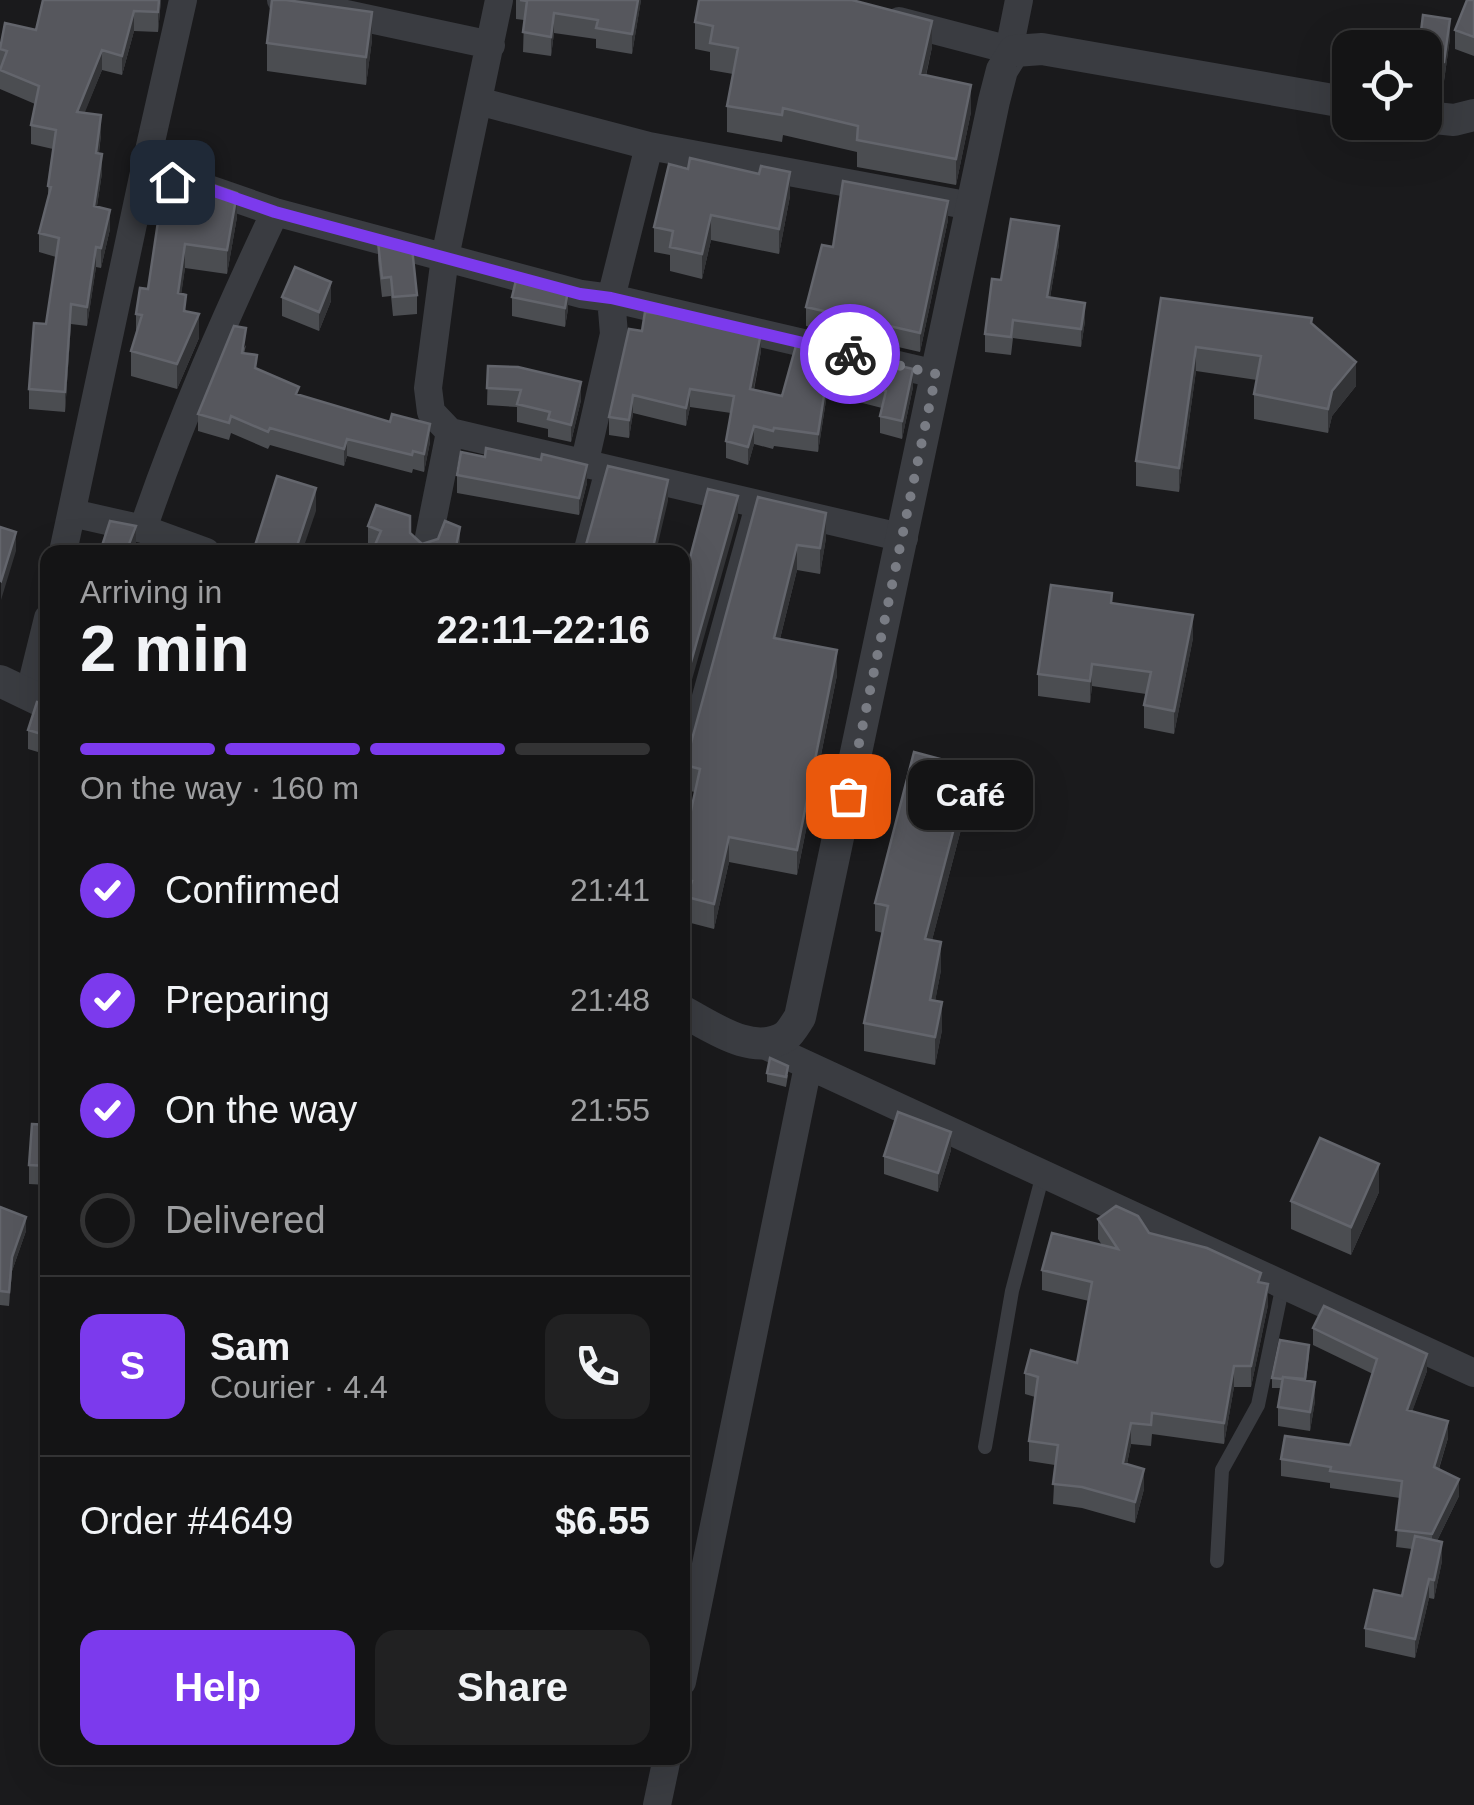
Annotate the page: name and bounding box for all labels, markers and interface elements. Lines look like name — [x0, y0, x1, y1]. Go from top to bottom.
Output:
map controls — [1332, 30, 1442, 140]
button: locate — [1332, 30, 1442, 140]
pin — [130, 140, 215, 225]
icon: home — [145, 155, 200, 210]
courier — [800, 304, 900, 404]
icon: bike — [823, 327, 878, 382]
text: Arriving in — [80, 574, 222, 610]
text: 22:11–22:16 — [437, 609, 650, 651]
text: 2 min — [80, 612, 250, 685]
pin — [806, 754, 891, 839]
callout: Café — [908, 761, 1033, 831]
icon: bag — [821, 769, 876, 824]
text: On the way · 160 m — [80, 770, 359, 806]
text: Café — [936, 777, 1005, 813]
icon: check — [80, 863, 135, 918]
text: Confirmed — [165, 869, 340, 911]
text: 21:41 — [570, 872, 650, 908]
icon: check — [80, 973, 135, 1028]
text: Preparing — [165, 979, 330, 1021]
text: 21:48 — [570, 982, 650, 1018]
icon: check — [80, 1083, 135, 1138]
text: On the way — [165, 1089, 357, 1131]
text: 21:55 — [570, 1092, 650, 1128]
text: Delivered — [165, 1199, 326, 1241]
button: phone — [545, 1314, 650, 1419]
text: Sam — [210, 1326, 290, 1368]
text: S — [120, 1345, 145, 1387]
text: Courier · 4.4 — [210, 1369, 388, 1405]
text: Order #4649 — [80, 1500, 293, 1542]
text: $6.55 — [555, 1500, 650, 1542]
button: Help — [80, 1630, 355, 1745]
button: Share — [375, 1630, 650, 1745]

